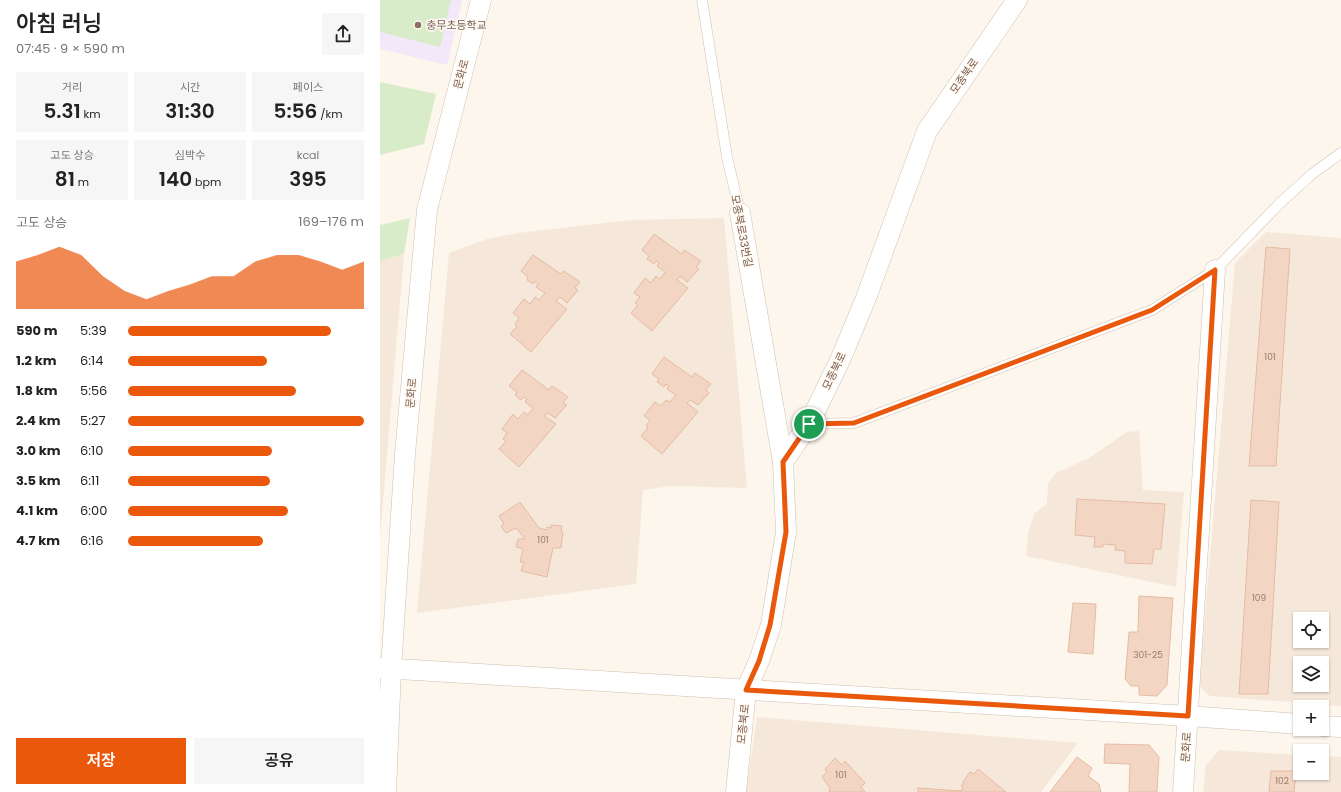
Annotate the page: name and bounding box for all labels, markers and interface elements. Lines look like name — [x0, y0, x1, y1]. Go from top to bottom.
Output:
text: 아침 러닝 — [16, 8, 102, 39]
button: share — [322, 13, 364, 55]
place label: 충무초등학교 — [426, 17, 487, 33]
marker: 충무초등학교 — [413, 20, 423, 30]
text: 07:45 · 9 × 590 m — [16, 39, 125, 58]
street label: 모종북로 — [946, 55, 982, 97]
street label: 문화로 — [449, 57, 473, 91]
text: 거리 — [62, 79, 82, 95]
text: 시간 — [180, 79, 200, 95]
text: 페이스 — [293, 79, 323, 95]
text: 5.31 — [43, 97, 81, 125]
text: 31:30 — [165, 97, 215, 125]
text: 5:56 — [274, 97, 317, 125]
text: km — [81, 106, 101, 122]
text: /km — [317, 106, 343, 122]
text: 고도 상승 — [50, 147, 94, 163]
text: 심박수 — [175, 147, 205, 163]
text: kcal — [297, 147, 319, 163]
text: 81 — [55, 165, 75, 193]
text: 140 — [159, 165, 192, 193]
text: 395 — [289, 165, 327, 193]
text: m — [75, 174, 89, 190]
text: bpm — [192, 174, 221, 190]
street label: 모종북로33번길 — [727, 193, 757, 269]
text: 169–176 m — [298, 212, 364, 231]
text: 고도 상승 — [16, 213, 67, 232]
text: 590 m — [16, 321, 57, 340]
text: 5:39 — [80, 321, 107, 340]
street label: 모종북로 — [818, 349, 850, 393]
text: 1.2 km — [16, 351, 57, 370]
text: 6:14 — [80, 351, 103, 370]
house number: 101 — [1264, 351, 1276, 363]
street label: 문화로 — [402, 377, 420, 409]
text: 1.8 km — [16, 381, 58, 400]
text: 5:56 — [80, 381, 107, 400]
pin — [792, 407, 826, 441]
text: 2.4 km — [16, 411, 60, 430]
text: 5:27 — [80, 411, 106, 430]
icon: arrive — [798, 413, 820, 435]
text: 3.0 km — [16, 441, 61, 460]
text: 6:10 — [80, 441, 103, 460]
text: 3.5 km — [16, 471, 61, 490]
text: 6:11 — [80, 471, 99, 490]
text: 4.1 km — [16, 501, 58, 520]
text: 6:00 — [80, 501, 107, 520]
text: 4.7 km — [16, 531, 60, 550]
text: 6:16 — [80, 531, 103, 550]
house number: 101 — [537, 534, 549, 546]
house number: 109 — [1252, 592, 1266, 604]
map controls — [1293, 612, 1329, 780]
button: locate — [1293, 612, 1329, 648]
house number: 301-25 — [1133, 649, 1163, 661]
button: layers — [1293, 656, 1329, 692]
button: + — [1293, 700, 1329, 736]
street label: 모종북로 — [733, 703, 753, 745]
street label: 문화로 — [1177, 731, 1195, 763]
button: 저장 — [16, 738, 186, 784]
button: 공유 — [194, 738, 364, 784]
button: − — [1293, 744, 1329, 780]
house number: 101 — [835, 769, 847, 781]
house number: 102 — [1275, 775, 1289, 787]

